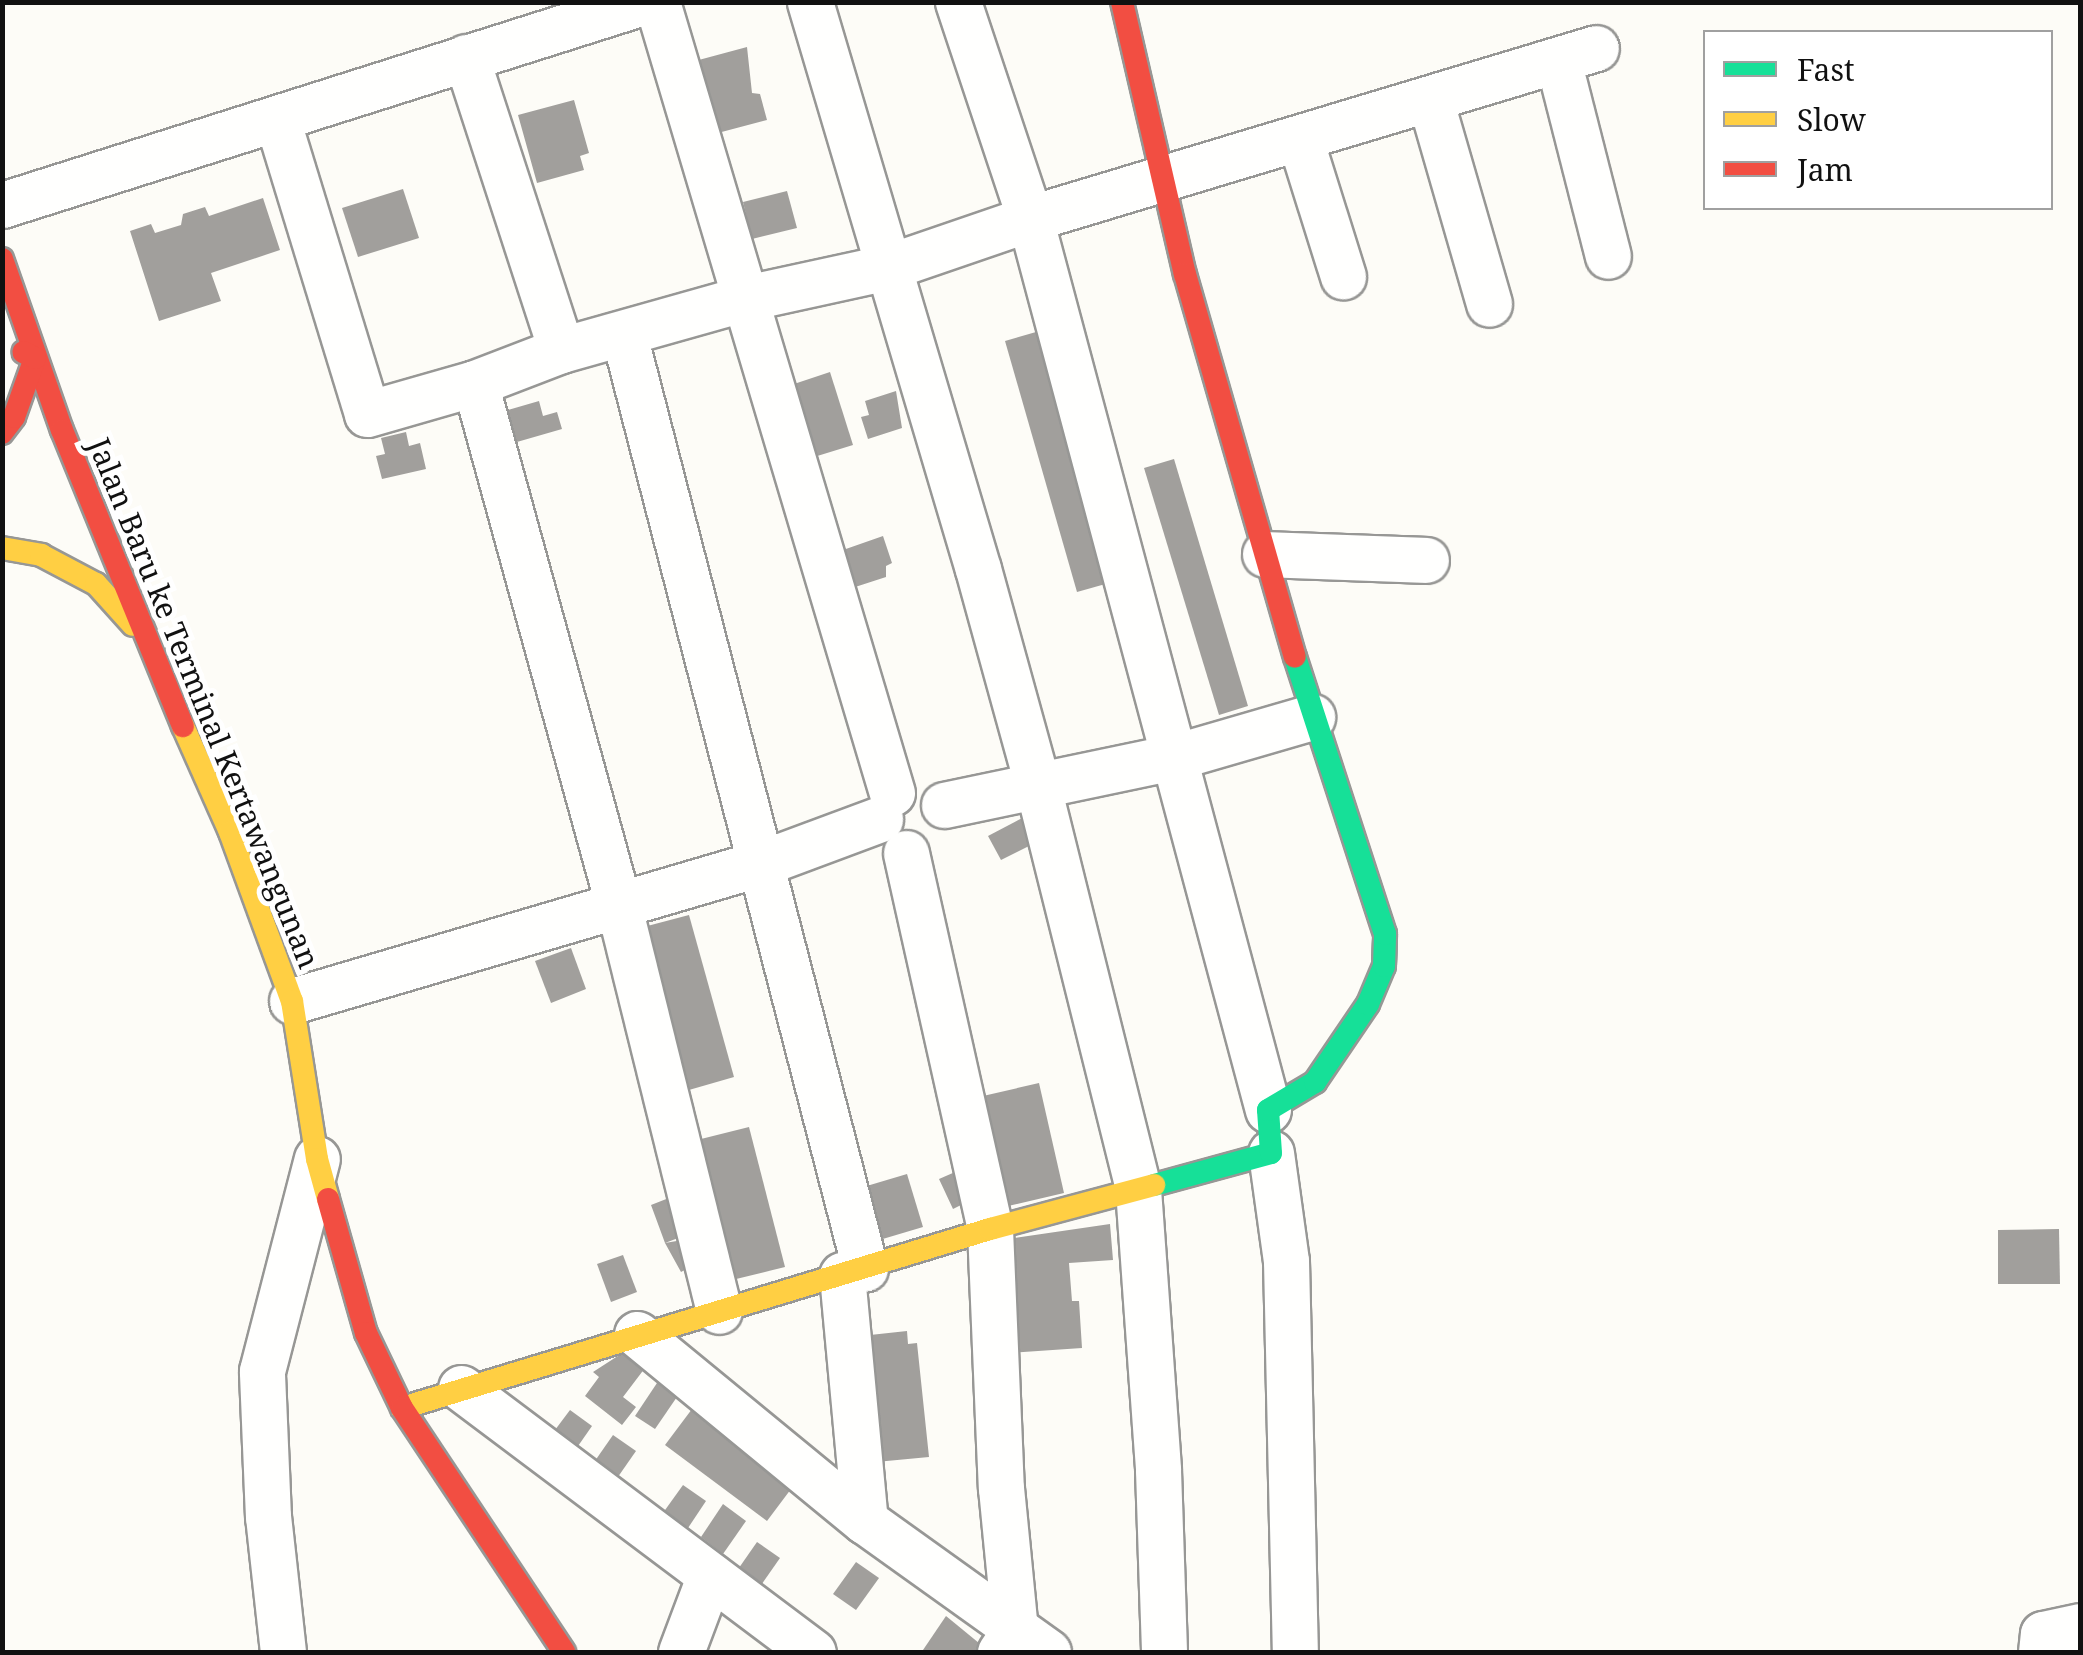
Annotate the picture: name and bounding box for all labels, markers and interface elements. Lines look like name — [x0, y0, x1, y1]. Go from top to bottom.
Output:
legend — [1703, 30, 2053, 210]
text: Fast — [1797, 49, 1854, 90]
text: Slow — [1797, 99, 1866, 140]
text: Jam — [1797, 149, 1853, 190]
street label: Jalan Baru ke Terminal Kertawangunan — [81, 433, 327, 973]

